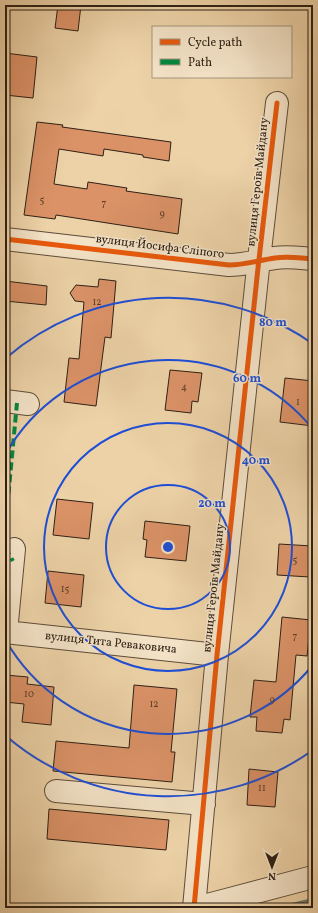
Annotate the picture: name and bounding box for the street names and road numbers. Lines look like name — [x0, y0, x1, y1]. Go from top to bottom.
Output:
street label: вулиця Героїв Майдану — [243, 116, 273, 247]
street label: вулиця Йосифа Сліпого — [95, 230, 225, 263]
street label: вулиця Героїв Майдану — [199, 522, 229, 653]
street label: вулиця Тита Реваковича — [44, 628, 178, 658]

